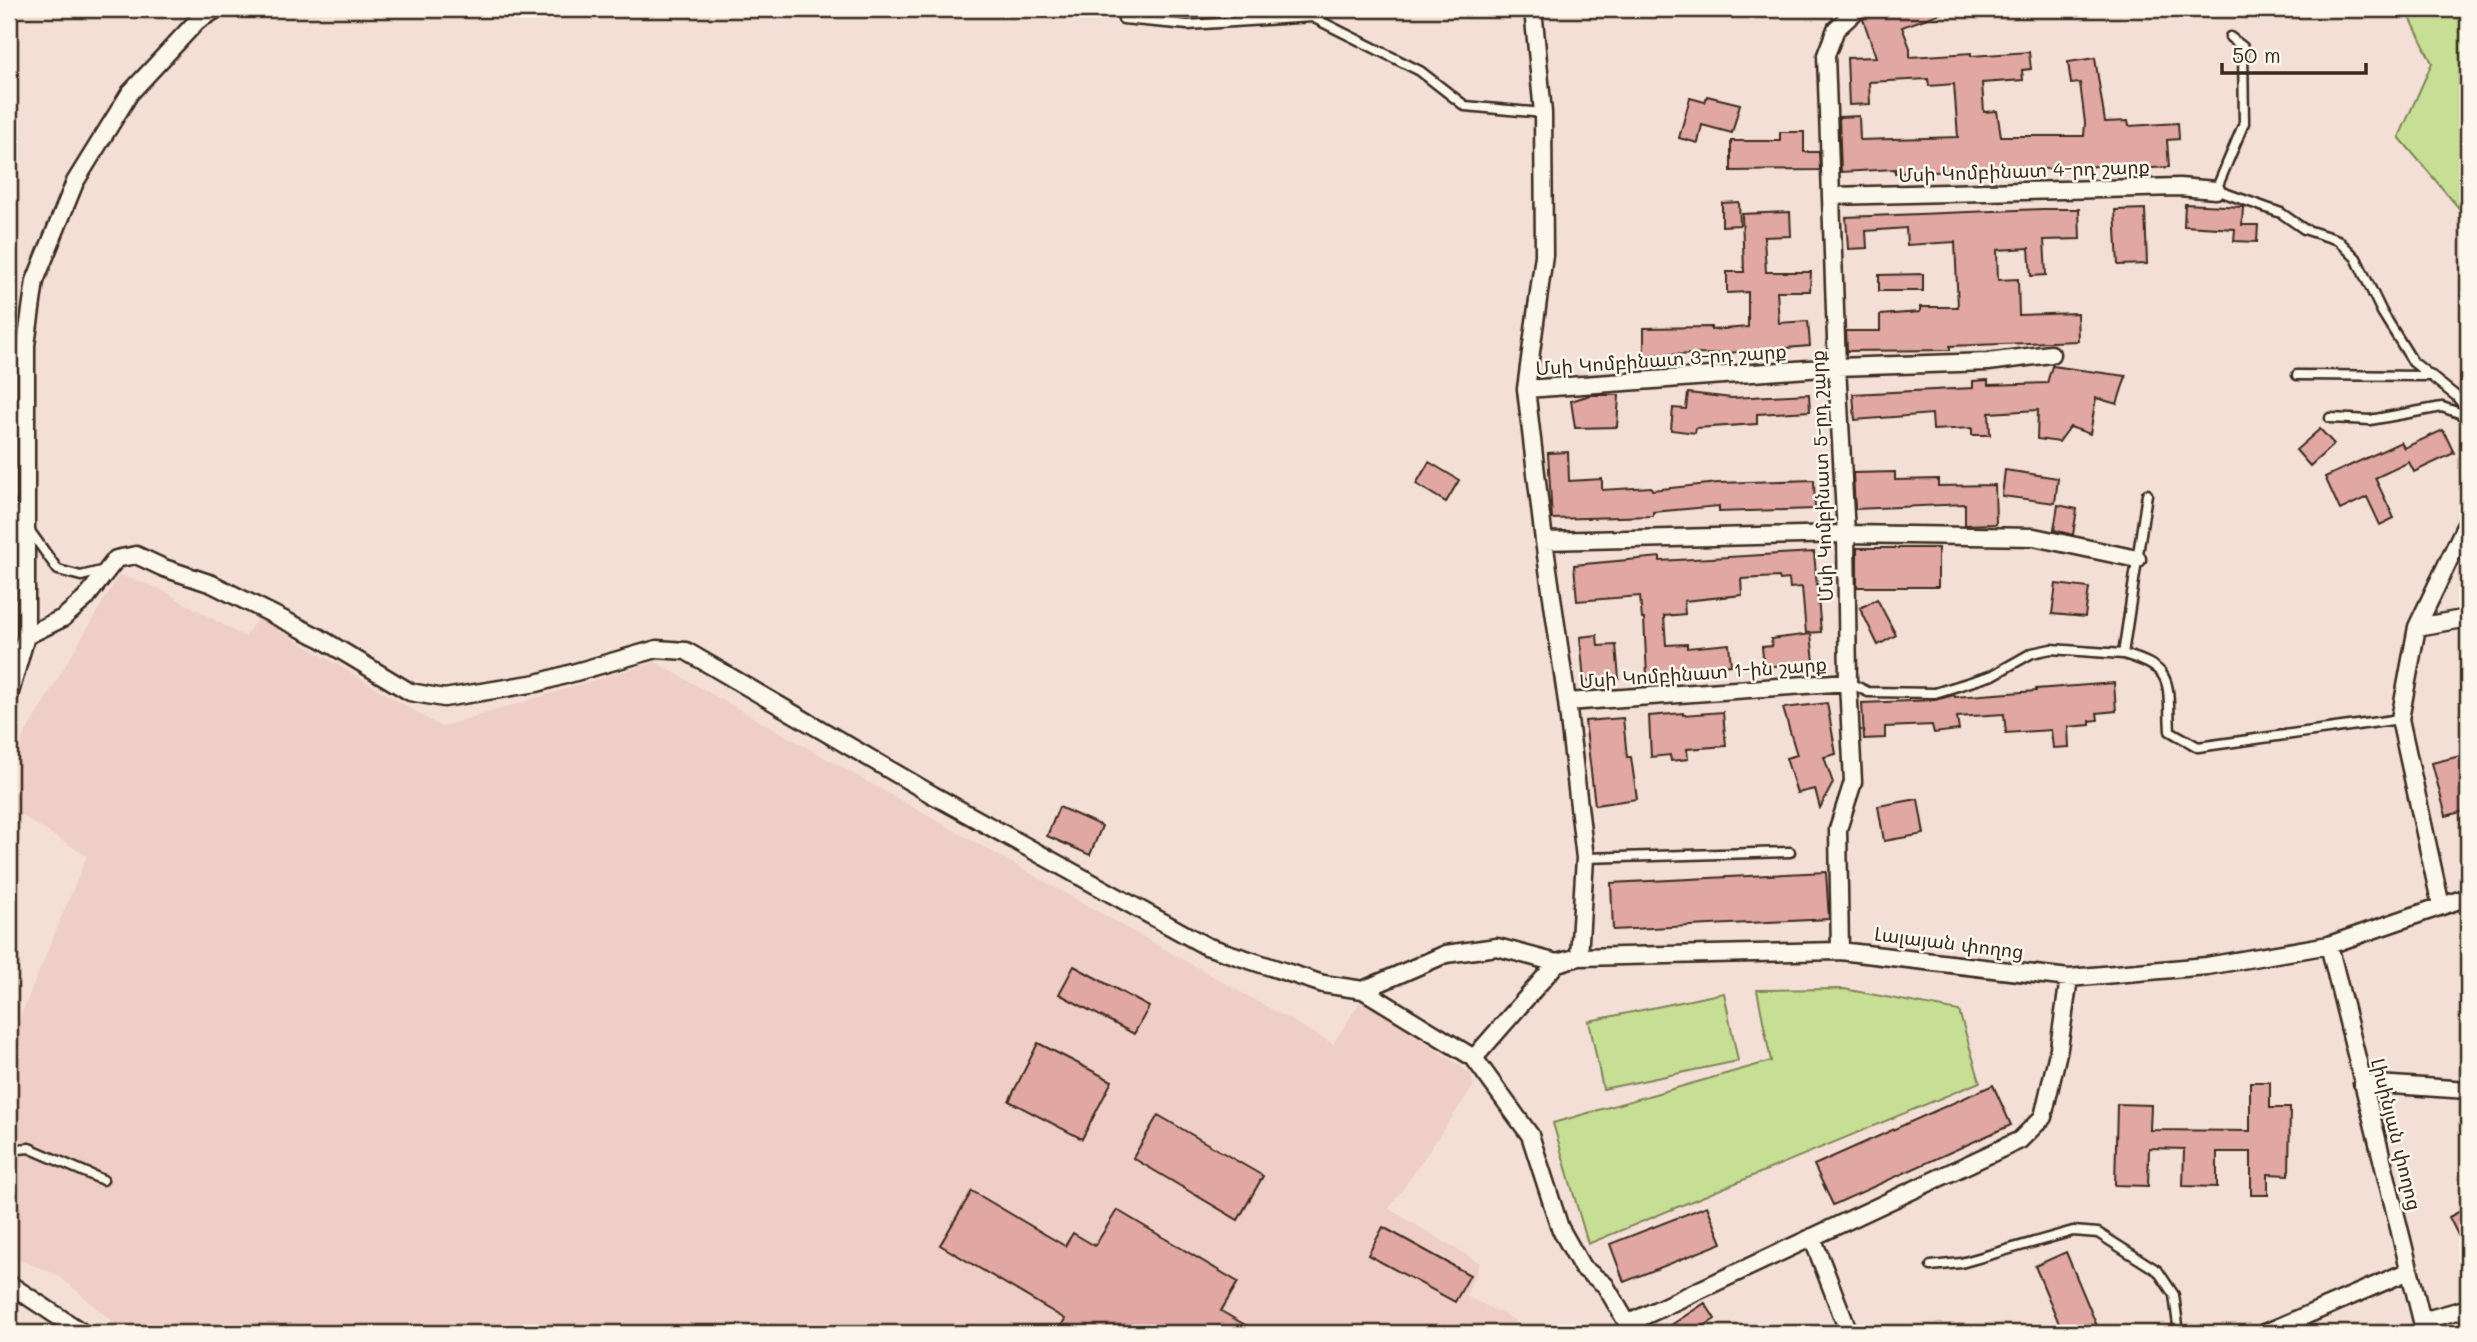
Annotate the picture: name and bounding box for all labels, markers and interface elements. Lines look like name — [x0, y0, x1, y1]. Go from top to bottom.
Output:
scale bar — [2222, 32, 2365, 76]
text: 50 m — [2232, 41, 2281, 68]
street label: Մսի Կոմբինատ 4-րդ շարք — [1898, 153, 2150, 187]
street label: Մսի Կոմբինատ 3-րդ շարք — [1535, 338, 1787, 380]
street label: Մսի Կոմբինատ 5-րդ շարք — [1804, 350, 1838, 602]
street label: Մսի Կոմբինատ 1-ին շարք — [1578, 651, 1828, 693]
street label: Լալայան փողոց — [1873, 920, 2025, 964]
street label: Լիսինյան փողոց — [2366, 1055, 2428, 1213]

